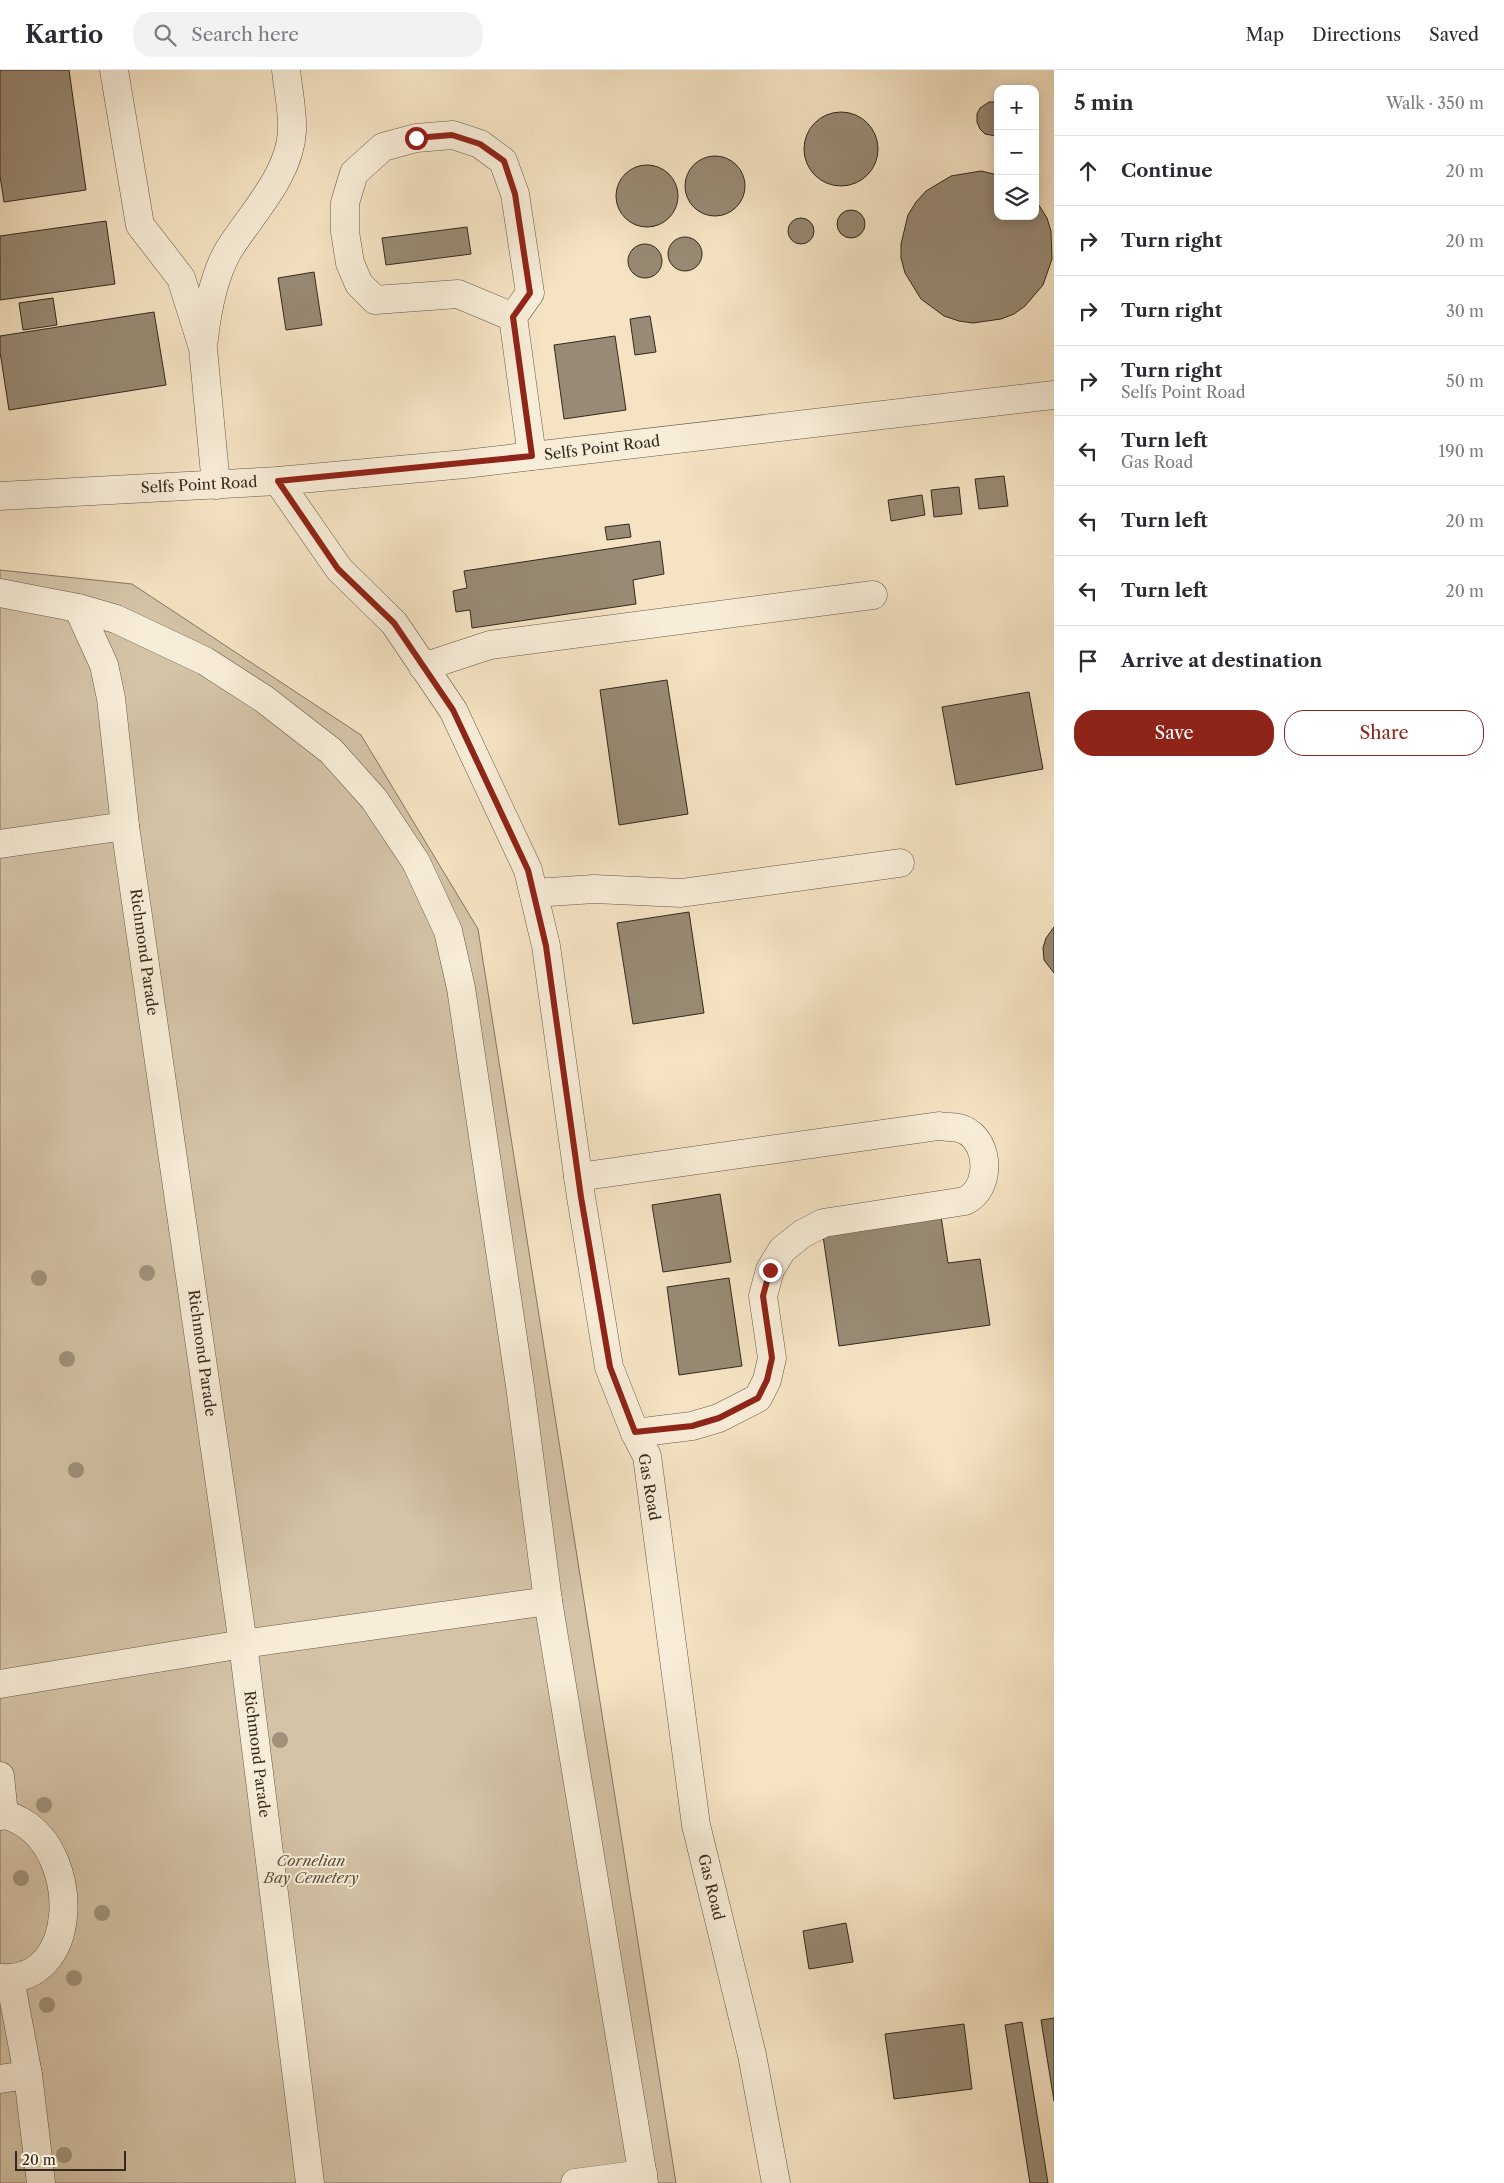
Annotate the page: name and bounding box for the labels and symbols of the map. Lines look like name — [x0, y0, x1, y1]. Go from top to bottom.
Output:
route start — [405, 127, 428, 150]
street label: Selfs Point Road — [543, 431, 661, 464]
street label: Selfs Point Road — [140, 472, 258, 497]
street label: Richmond Parade — [126, 887, 163, 1017]
route end — [759, 1259, 782, 1282]
street label: Richmond Parade — [184, 1288, 221, 1418]
street label: Gas Road — [634, 1452, 665, 1522]
street label: Richmond Parade — [240, 1689, 275, 1819]
park label: Cornelian Bay Cemetery — [263, 1851, 359, 1887]
street label: Gas Road — [694, 1852, 729, 1922]
scale bar — [15, 2148, 126, 2171]

